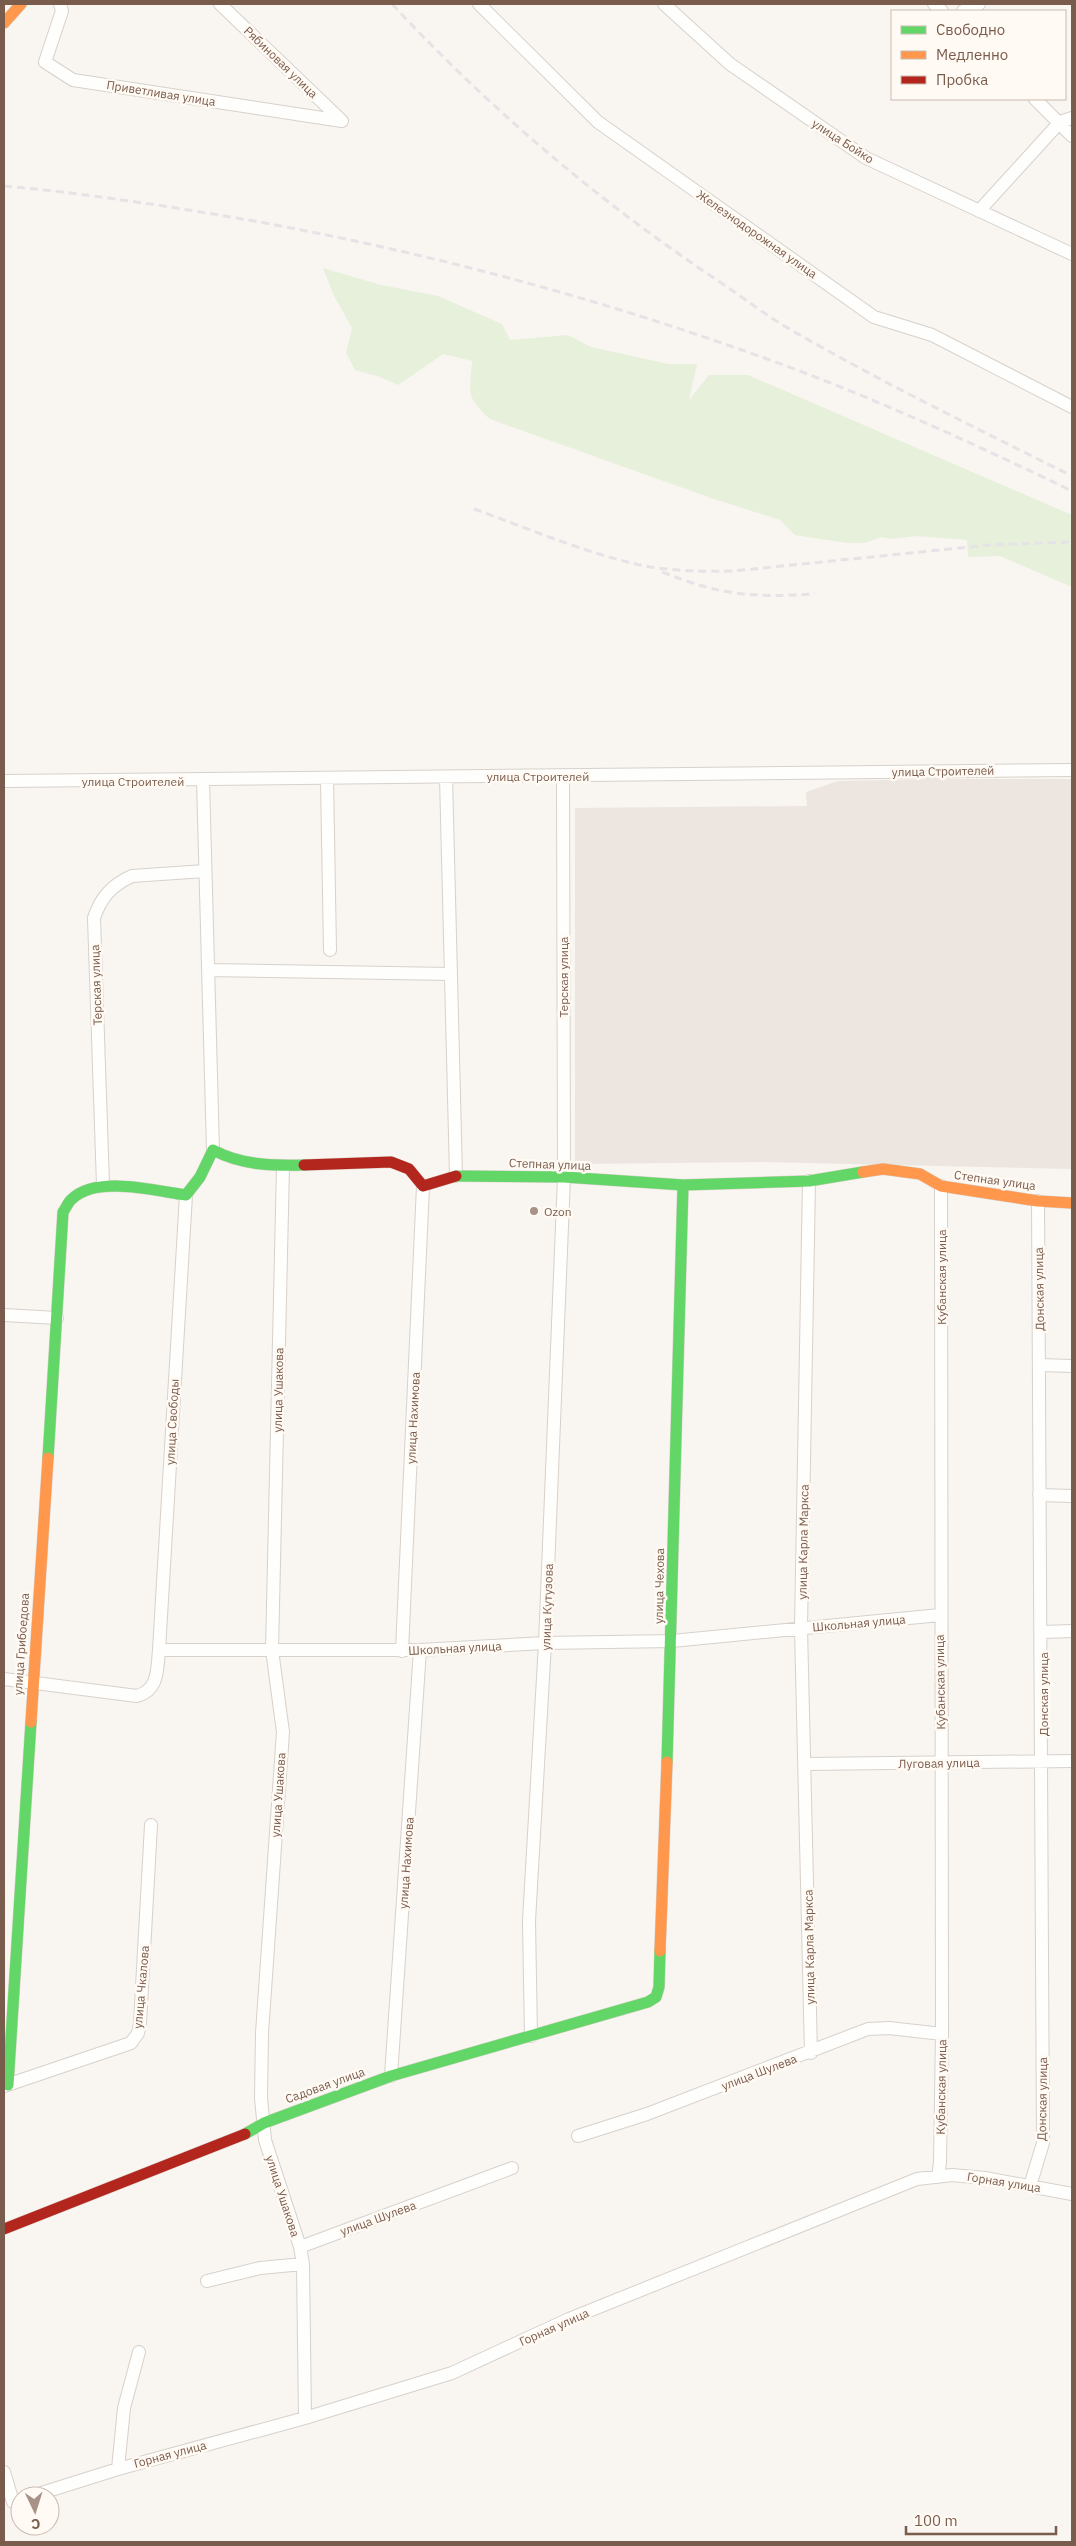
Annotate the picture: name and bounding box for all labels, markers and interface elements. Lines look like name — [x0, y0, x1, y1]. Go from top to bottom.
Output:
legend — [891, 10, 1066, 100]
text: Свободно — [936, 20, 1005, 39]
street label: Рябиновая улица — [241, 23, 321, 101]
text: Медленно — [936, 45, 1008, 64]
text: Пробка — [936, 70, 988, 89]
street label: Приветливая улица — [105, 77, 217, 109]
street label: улица Бойко — [809, 115, 877, 167]
street label: Железнодорожная улица — [694, 187, 821, 282]
street label: улица Строителей — [892, 763, 994, 779]
street label: улица Строителей — [487, 769, 589, 784]
street label: улица Строителей — [82, 774, 184, 789]
street label: Терская улица — [556, 936, 571, 1018]
street label: Терская улица — [87, 944, 105, 1026]
street label: Степная улица — [509, 1155, 592, 1173]
street label: Степная улица — [953, 1167, 1037, 1193]
place label: Ozon — [544, 1204, 571, 1219]
marker: Ozon — [528, 1205, 540, 1217]
street label: Кубанская улица — [934, 1229, 949, 1325]
street label: Донская улица — [1031, 1246, 1047, 1331]
street label: улица Ушакова — [270, 1347, 286, 1433]
street label: улица Нахимова — [403, 1371, 423, 1464]
street label: улица Свободы — [162, 1379, 182, 1465]
street label: улица Карла Маркса — [794, 1484, 812, 1600]
street label: улица Чехова — [651, 1547, 667, 1624]
street label: улица Кутузова — [538, 1563, 556, 1651]
street label: улица Грибоедова — [10, 1592, 32, 1696]
street label: Школьная улица — [812, 1611, 907, 1635]
street label: Кубанская улица — [932, 1634, 948, 1730]
street label: Школьная улица — [408, 1638, 503, 1658]
street label: Донская улица — [1036, 1651, 1051, 1736]
street label: улица Ушакова — [268, 1752, 288, 1838]
street label: Луговая улица — [898, 1755, 980, 1771]
street label: улица Нахимова — [395, 1816, 417, 1910]
street label: улица Карла Маркса — [800, 1889, 818, 2005]
street label: улица Чкалова — [130, 1944, 152, 2029]
street label: Кубанская улица — [933, 2039, 949, 2135]
street label: улица Шулева — [719, 2050, 799, 2093]
street label: Донская улица — [1034, 2056, 1050, 2141]
street label: Садовая улица — [283, 2063, 367, 2106]
street label: улица Ушакова — [263, 2153, 303, 2239]
street label: Горная улица — [966, 2169, 1043, 2195]
street label: улица Шулева — [338, 2197, 419, 2239]
street label: Горная улица — [517, 2305, 592, 2349]
street label: Горная улица — [132, 2437, 208, 2471]
north arrow — [10, 2486, 60, 2536]
scale bar — [906, 2504, 1056, 2536]
text: 100 m — [914, 2511, 958, 2530]
text: С — [31, 2515, 41, 2533]

